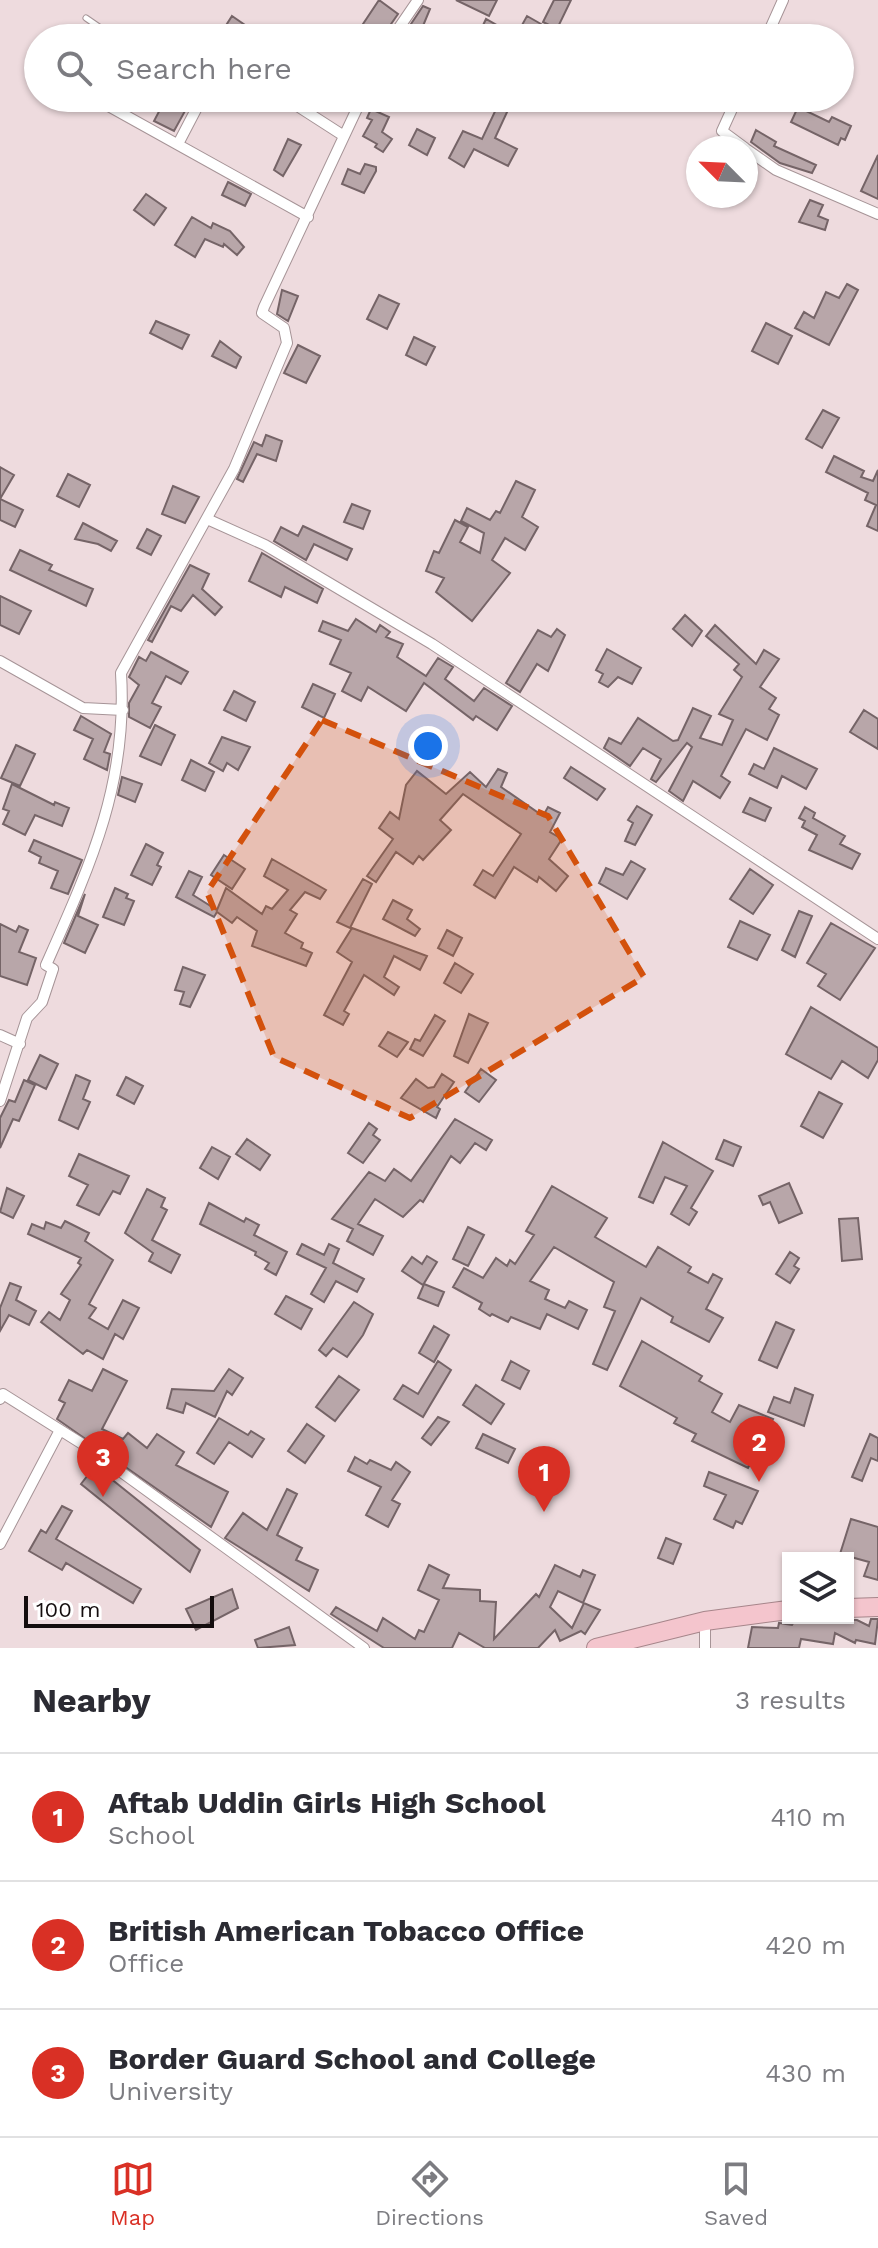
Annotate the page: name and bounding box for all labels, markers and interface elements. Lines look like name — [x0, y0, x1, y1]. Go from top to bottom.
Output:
search box — [24, 24, 854, 112]
icon: search — [52, 46, 96, 90]
text: Search here — [116, 51, 292, 86]
north arrow — [686, 136, 758, 208]
your location — [408, 726, 448, 766]
pin: 2 — [733, 1416, 785, 1482]
pin: 3 — [77, 1431, 129, 1497]
pin: 1 — [518, 1446, 570, 1512]
map controls — [782, 1552, 854, 1624]
button: layers — [782, 1552, 854, 1624]
scale bar — [24, 1592, 214, 1628]
text: 100 m — [36, 1597, 100, 1622]
text: Nearby — [32, 1680, 151, 1720]
text: 3 results — [735, 1685, 846, 1715]
text: Aftab Uddin Girls High School — [108, 1785, 546, 1820]
text: 1 — [52, 1802, 64, 1832]
text: 410 m — [771, 1802, 846, 1832]
text: School — [108, 1820, 194, 1850]
text: British American Tobacco Office — [108, 1913, 584, 1948]
text: 2 — [50, 1930, 66, 1960]
text: 420 m — [765, 1930, 846, 1960]
text: Office — [108, 1948, 184, 1978]
text: Border Guard School and College — [108, 2041, 596, 2076]
text: 3 — [50, 2058, 66, 2088]
text: 430 m — [765, 2058, 846, 2088]
text: University — [108, 2076, 233, 2106]
tab: Map — [110, 2157, 155, 2230]
tab: Directions — [375, 2157, 484, 2230]
tab: Saved — [704, 2157, 768, 2230]

